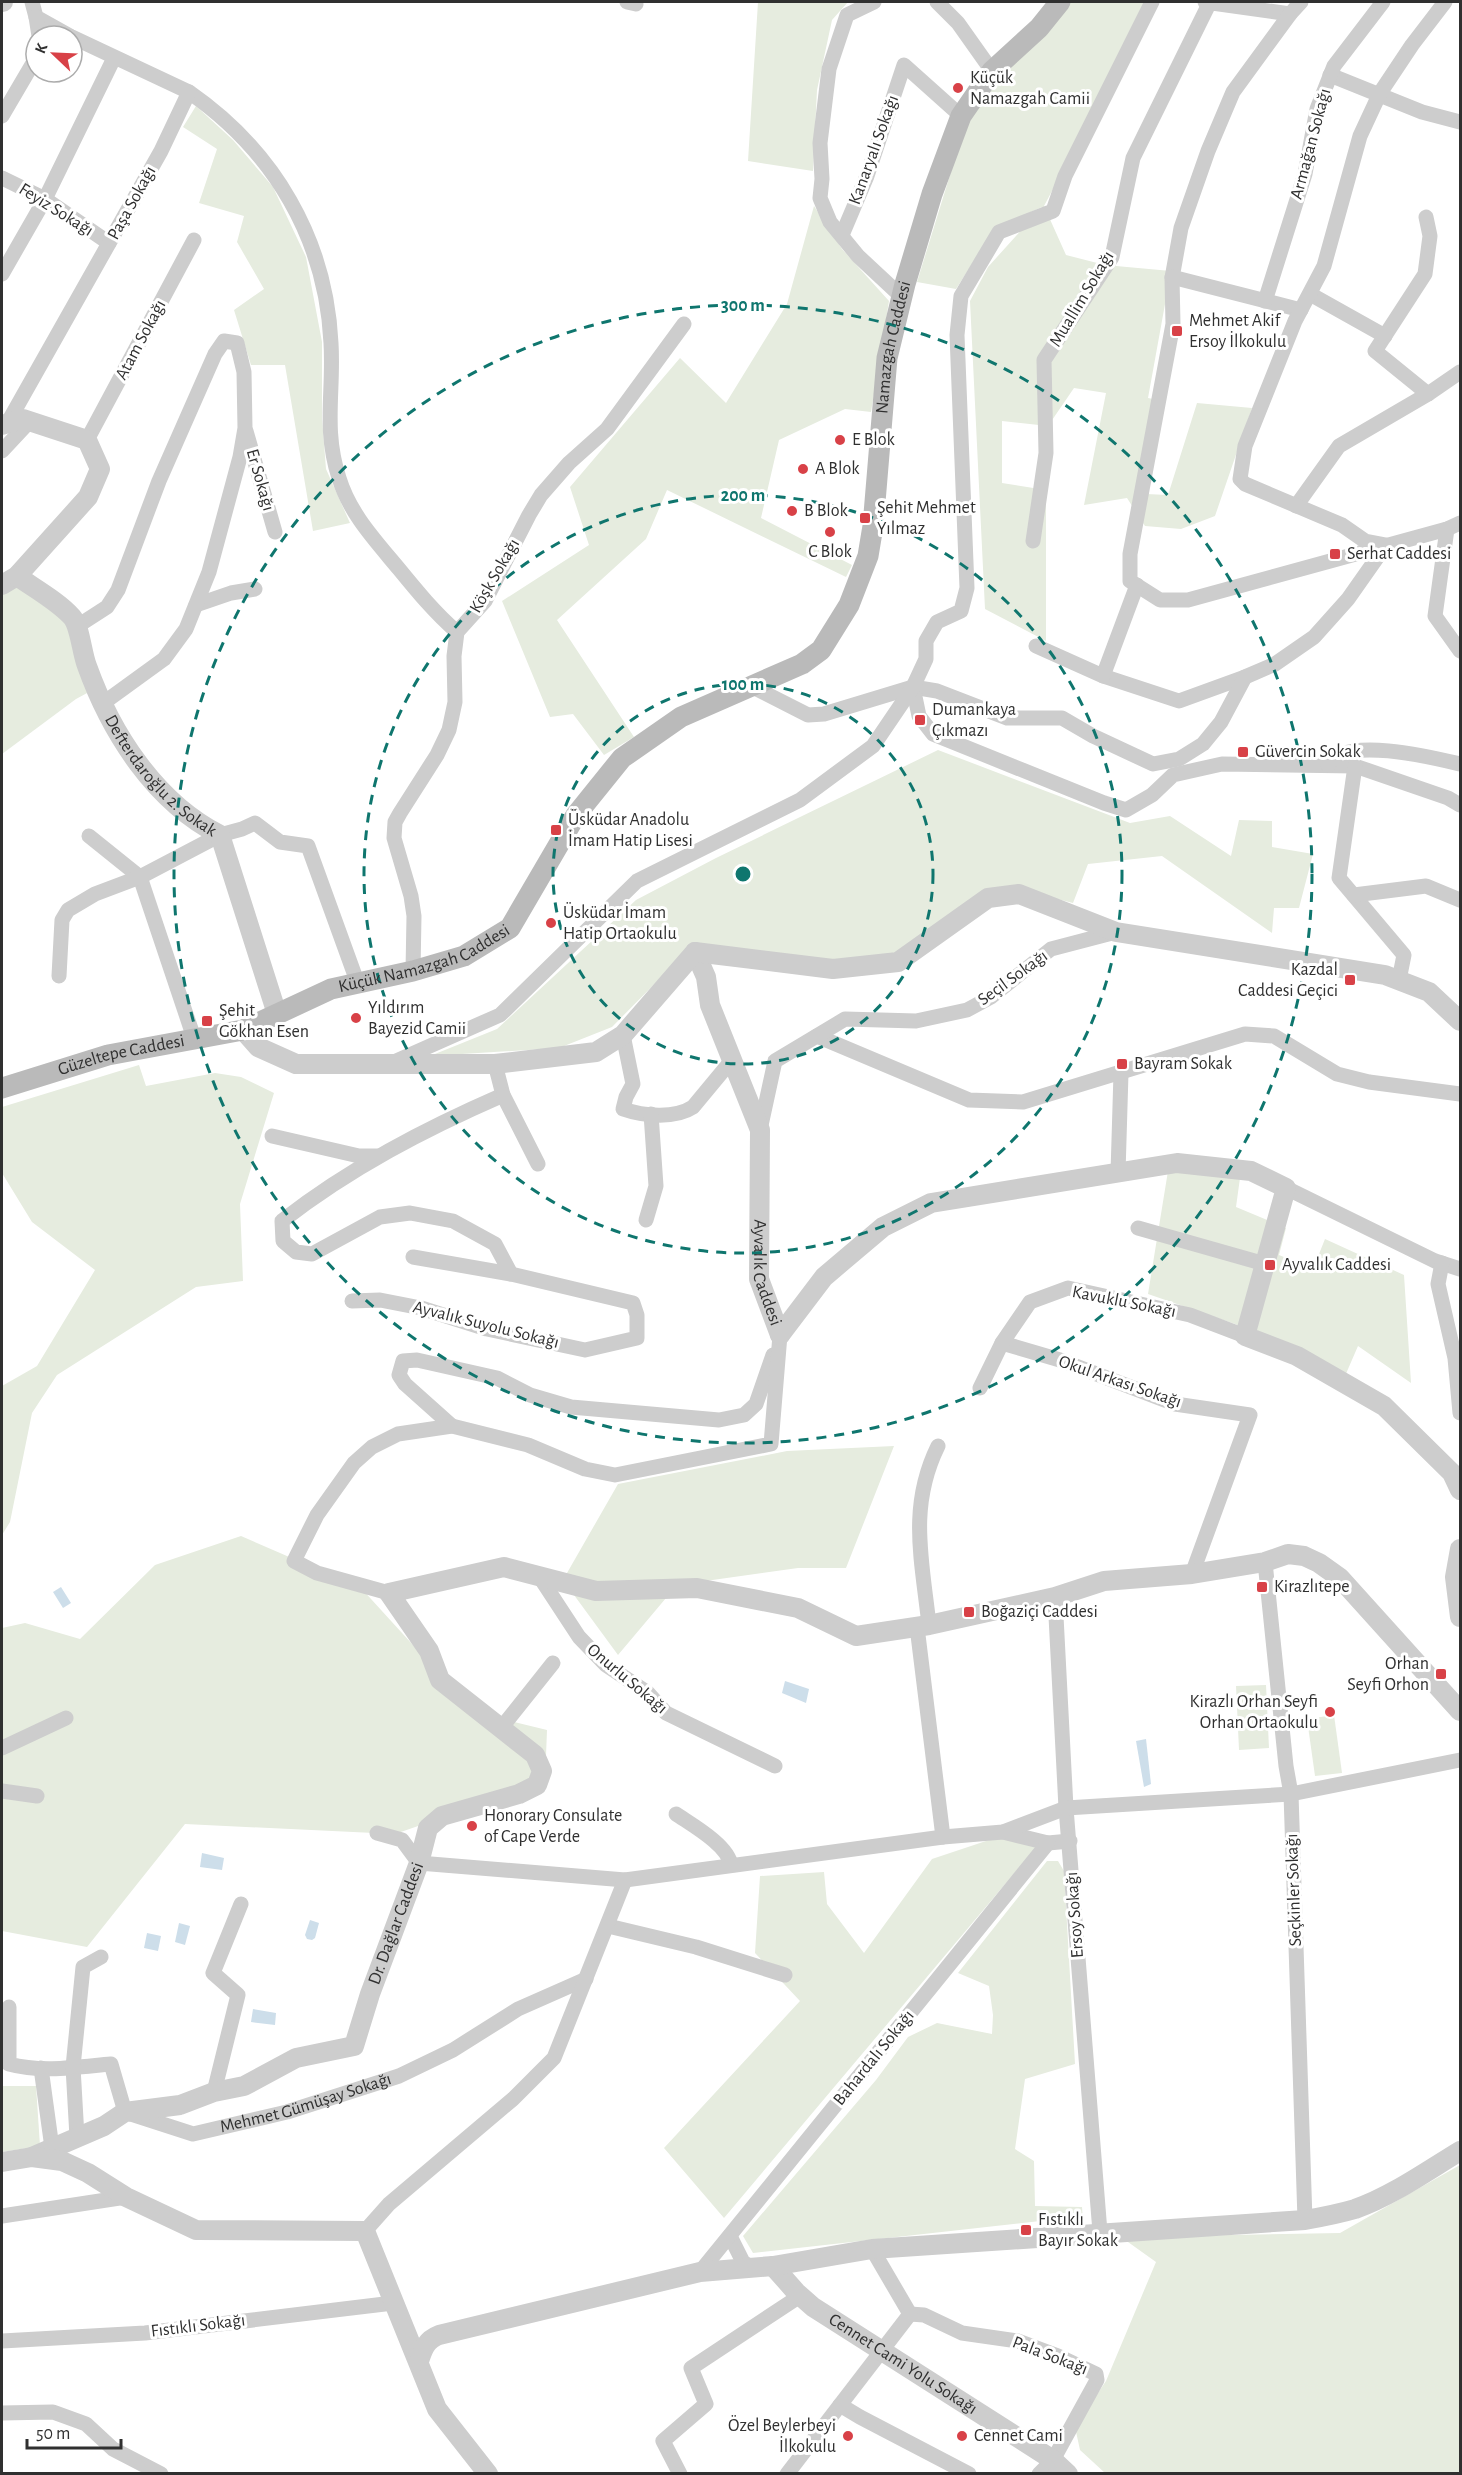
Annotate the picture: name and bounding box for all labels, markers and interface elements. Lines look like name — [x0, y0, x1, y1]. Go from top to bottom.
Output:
north arrow — [24, 24, 84, 84]
text: K — [32, 41, 51, 56]
place label: Küçük Namazgah Camii — [970, 69, 1090, 108]
marker: Küçük Namazgah Camii — [951, 81, 965, 95]
street label: Armağan Sokağı — [1288, 87, 1334, 201]
street label: Kanaryalı Sokağı — [846, 93, 902, 207]
street label: Paşa Sokağı — [104, 163, 160, 243]
street label: Feyiz Sokağı — [16, 180, 96, 240]
street label: Muallim Sokağı — [1046, 248, 1118, 350]
street label: Namazgah Caddesi — [873, 279, 914, 415]
street label: Atam Sokağı — [112, 297, 170, 383]
text: 300 m — [721, 297, 765, 315]
place label: Mehmet Akif Ersoy İlkokulu — [1189, 312, 1286, 351]
marker: Mehmet Akif Ersoy İlkokulu — [1170, 324, 1184, 338]
place label: E Blok — [852, 431, 896, 449]
marker: E Blok — [833, 433, 847, 447]
street label: Er Sokağı — [243, 447, 277, 513]
place label: A Blok — [815, 460, 860, 478]
marker: A Blok — [796, 462, 810, 476]
text: 200 m — [721, 487, 765, 505]
place label: Şehit Mehmet Yılmaz — [877, 499, 976, 538]
place label: B Blok — [804, 502, 849, 520]
marker: B Blok — [785, 504, 799, 518]
marker: Şehit Mehmet Yılmaz — [858, 511, 872, 525]
marker: C Blok — [823, 525, 837, 539]
street label: Köşk Sokağı — [467, 536, 523, 616]
place label: C Blok — [808, 543, 853, 561]
place label: Serhat Caddesi — [1347, 545, 1451, 563]
marker: Serhat Caddesi — [1328, 547, 1342, 561]
text: 100 m — [722, 676, 764, 694]
place label: Dumankaya Çıkmazı — [932, 701, 1016, 740]
street label: Defterdaroğlu 2. Sokak — [101, 712, 220, 841]
marker: Dumankaya Çıkmazı — [913, 713, 927, 727]
place label: Güvercin Sokak — [1255, 743, 1362, 761]
marker: Güvercin Sokak — [1236, 745, 1250, 759]
place label: Üsküdar Anadolu İmam Hatip Lisesi — [568, 809, 693, 850]
marker: Üsküdar Anadolu İmam Hatip Lisesi — [549, 823, 563, 837]
centre of rings — [733, 864, 753, 884]
place label: Üsküdar İmam Hatip Ortaokulu — [563, 902, 677, 943]
marker: Üsküdar İmam Hatip Ortaokulu — [544, 916, 558, 930]
street label: Küçük Namazgah Caddesi — [337, 921, 513, 996]
street label: Seçil Sokağı — [975, 947, 1051, 1009]
place label: Kazdal Caddesi Geçici — [1238, 961, 1338, 1000]
marker: Kazdal Caddesi Geçici — [1343, 973, 1357, 987]
place label: Yıldırım Bayezid Camii — [368, 999, 466, 1038]
place label: Şehit Gökhan Esen — [219, 1002, 309, 1041]
marker: Yıldırım Bayezid Camii — [349, 1011, 363, 1025]
marker: Şehit Gökhan Esen — [200, 1014, 214, 1028]
street label: Güzeltepe Caddesi — [56, 1032, 186, 1079]
place label: Bayram Sokak — [1134, 1055, 1233, 1073]
marker: Bayram Sokak — [1115, 1057, 1129, 1071]
street label: Ayvalık Caddesi — [750, 1219, 785, 1328]
place label: Ayvalık Caddesi — [1282, 1256, 1391, 1274]
marker: Ayvalık Caddesi — [1263, 1258, 1277, 1272]
street label: Kavuklu Sokağı — [1070, 1283, 1178, 1321]
street label: Ayvalık Suyolu Sokağı — [411, 1298, 561, 1352]
street label: Okul Arkası Sokağı — [1056, 1353, 1184, 1411]
place label: Kirazlıtepe — [1274, 1578, 1350, 1596]
marker: Kirazlıtepe — [1255, 1580, 1269, 1594]
place label: Boğaziçi Caddesi — [981, 1603, 1098, 1621]
marker: Boğaziçi Caddesi — [962, 1605, 976, 1619]
street label: Onurlu Sokağı — [584, 1640, 670, 1718]
place label: Orhan Seyfi Orhon — [1347, 1655, 1429, 1694]
marker: Orhan Seyfi Orhon — [1434, 1667, 1448, 1681]
place label: Kirazlı Orhan Seyfi Orhan Ortaokulu — [1190, 1693, 1318, 1732]
marker: Kirazlı Orhan Seyfi Orhan Ortaokulu — [1323, 1705, 1337, 1719]
place label: Honorary Consulate of Cape Verde — [484, 1807, 622, 1846]
marker: Honorary Consulate of Cape Verde — [465, 1819, 479, 1833]
street label: Seçkinler Sokağı — [1283, 1833, 1305, 1947]
street label: Dr. Dağlar Caddesi — [365, 1860, 427, 1987]
street label: Ersoy Sokağı — [1063, 1871, 1087, 1959]
street label: Bahardalı Sokağı — [830, 2007, 918, 2109]
street label: Mehmet Gümüşay Sokağı — [218, 2070, 394, 2136]
place label: Fıstıklı Bayır Sokak — [1038, 2211, 1119, 2250]
marker: Fıstıklı Bayır Sokak — [1019, 2223, 1033, 2237]
street label: Cennet Cami Yolu Sokağı — [825, 2310, 980, 2418]
street label: Fıstıklı Sokağı — [150, 2311, 246, 2341]
street label: Pala Sokağı — [1010, 2333, 1090, 2379]
scale bar — [27, 2412, 122, 2450]
place label: Özel Beylerbeyi İlkokulu — [728, 2415, 836, 2456]
text: 50 m — [36, 2425, 70, 2443]
place label: Cennet Cami — [974, 2427, 1063, 2445]
marker: Özel Beylerbeyi İlkokulu — [841, 2429, 855, 2443]
marker: Cennet Cami — [955, 2429, 969, 2443]

